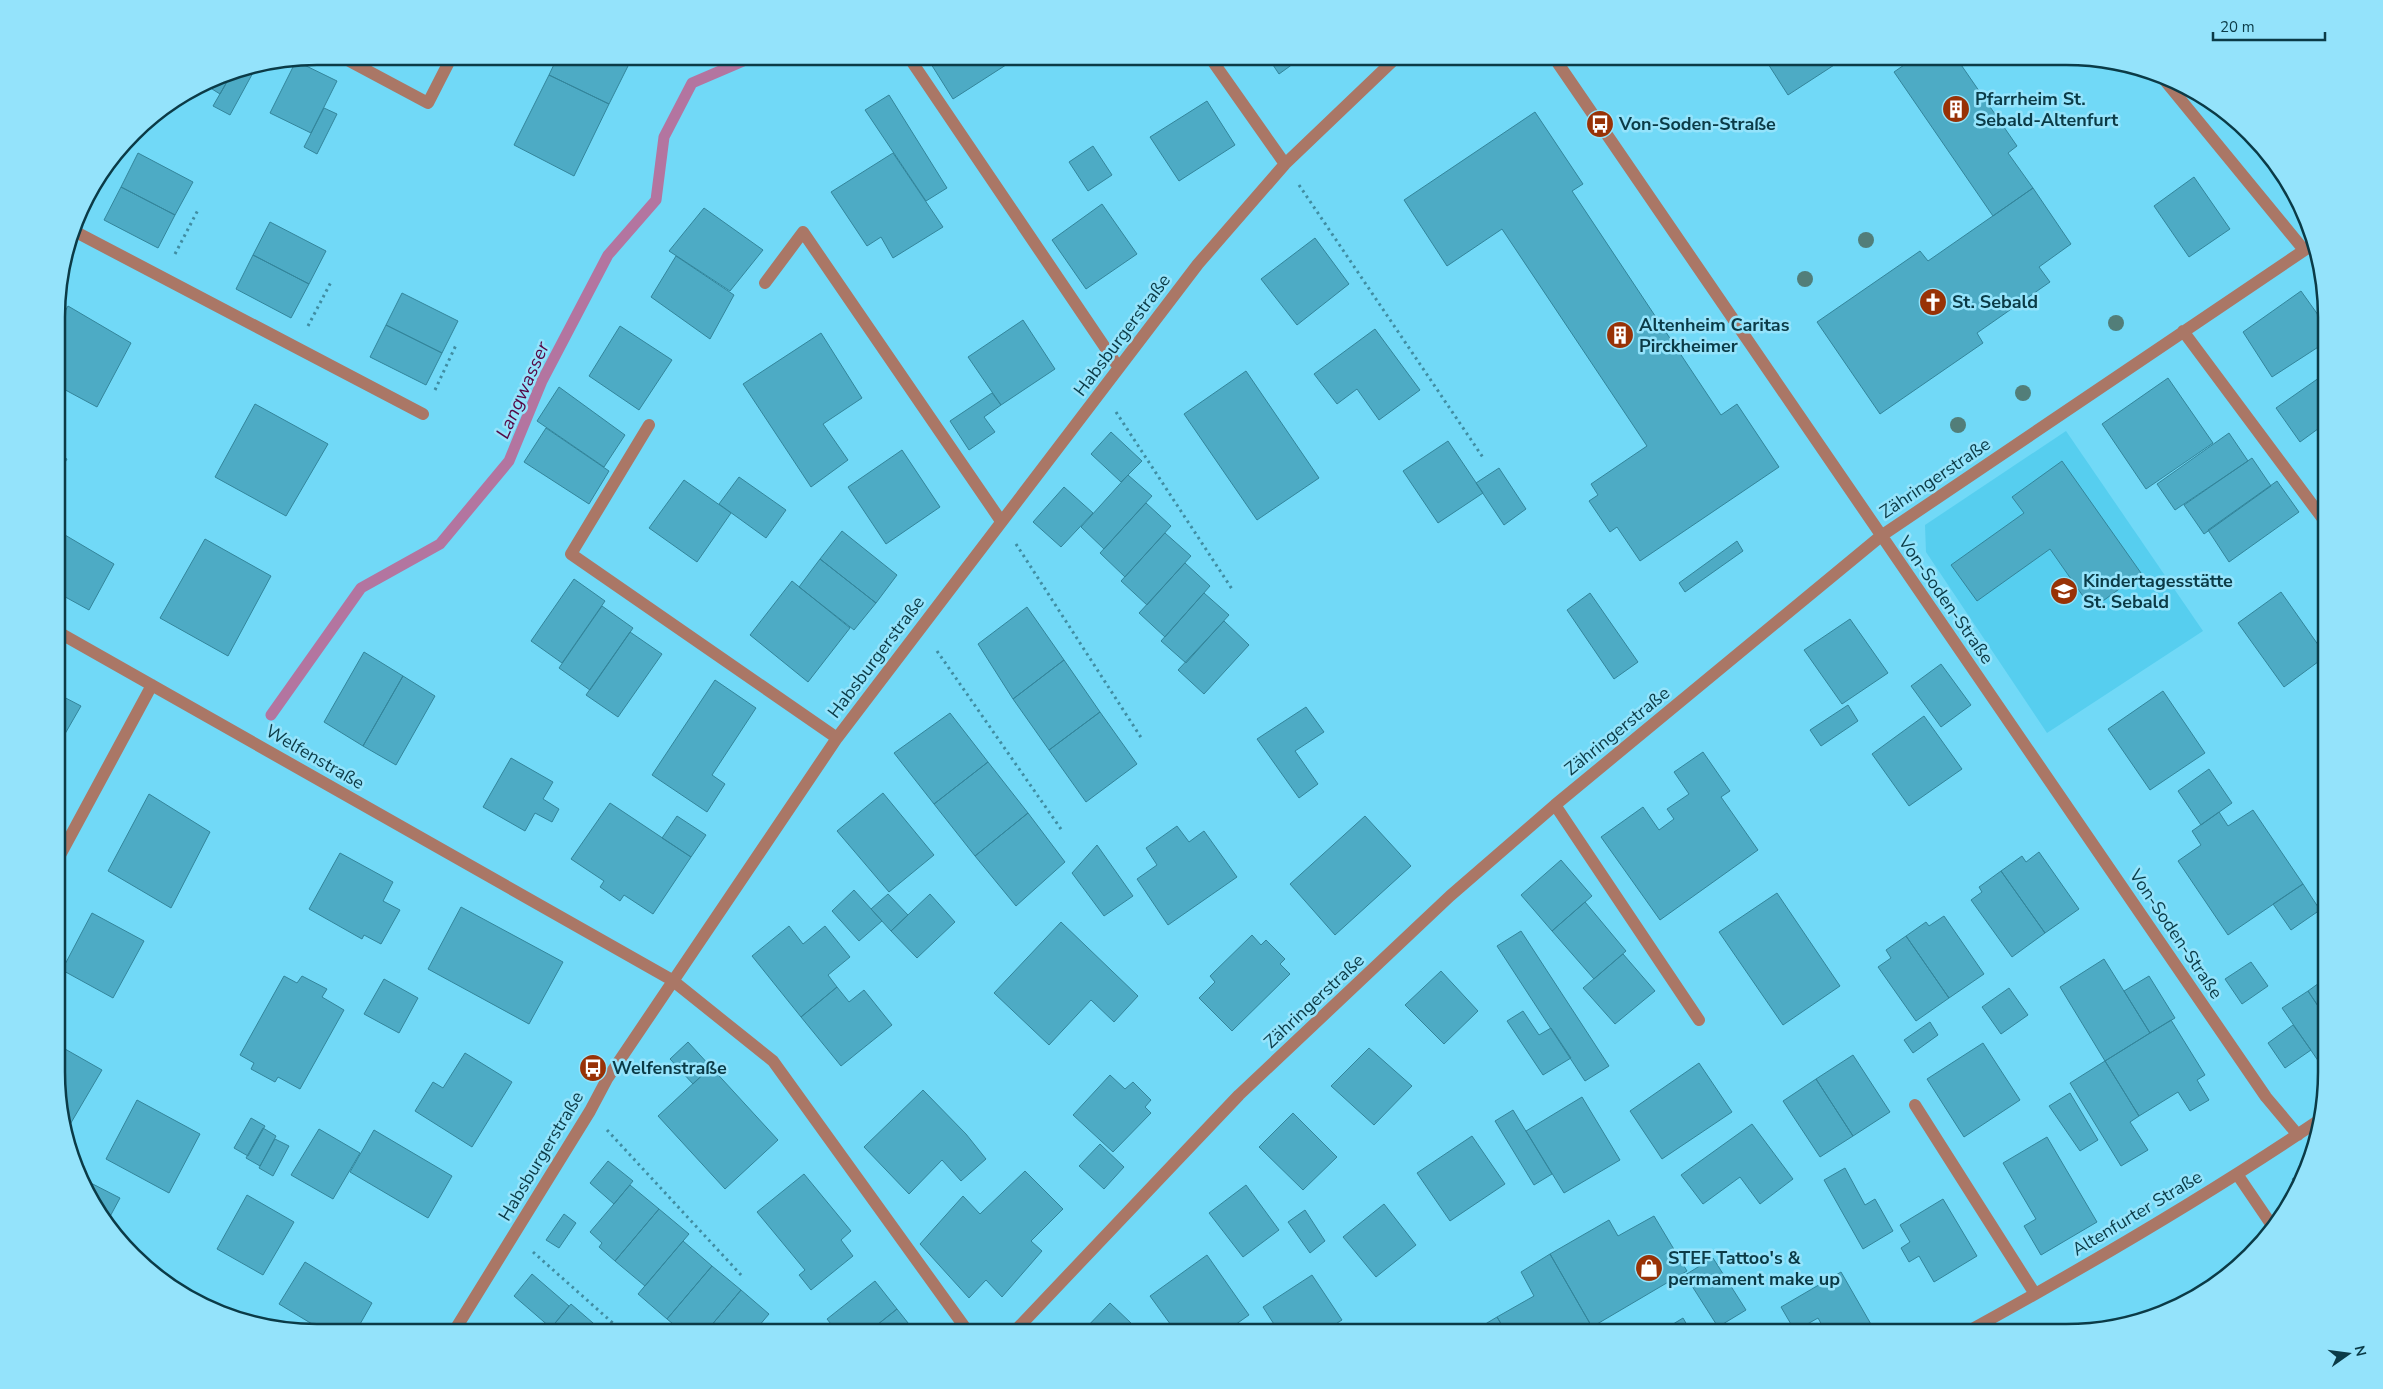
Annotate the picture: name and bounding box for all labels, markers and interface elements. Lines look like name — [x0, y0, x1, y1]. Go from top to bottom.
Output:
scale bar — [2213, 10, 2326, 42]
text: 20 m — [2220, 17, 2255, 37]
place label: Pfarrheim St. Sebald-Altenfurt — [1975, 87, 2118, 132]
building icon: Pfarrheim St. Sebald-Altenfurt — [1941, 94, 1971, 124]
bus stop icon: Von-Soden-Straße — [1585, 109, 1615, 139]
place label: Von-Soden-Straße — [1618, 112, 1776, 136]
street label: Habsburgerstraße — [1068, 269, 1176, 401]
church icon: St. Sebald — [1918, 287, 1948, 317]
place label: St. Sebald — [1952, 290, 2038, 314]
place label: Altenheim Caritas Pirckheimer — [1639, 313, 1790, 358]
building icon: Altenheim Caritas Pirckheimer — [1605, 320, 1635, 350]
water label: Langwasser — [490, 337, 556, 443]
street label: Zähringerstraße — [1875, 432, 1995, 524]
street label: Von-Soden-Straße — [1892, 530, 1999, 669]
place label: Kindertagesstätte St. Sebald — [2083, 569, 2233, 614]
school or university icon: Kindertagesstätte St. Sebald — [2049, 576, 2079, 606]
street label: Habsburgerstraße — [822, 591, 930, 723]
street label: Zähringerstraße — [1559, 681, 1675, 781]
street label: Welfenstraße — [261, 719, 369, 795]
street label: Von-Soden-Straße — [2123, 864, 2228, 1003]
street label: Zähringerstraße — [1259, 948, 1369, 1054]
bus stop icon: Welfenstraße — [578, 1053, 608, 1083]
place label: Welfenstraße — [612, 1056, 727, 1080]
street label: Habsburgerstraße — [493, 1087, 589, 1225]
street label: Altenfurter Straße — [2067, 1165, 2207, 1261]
place label: STEF Tattoo's & permament make up — [1668, 1246, 1840, 1291]
shop icon: STEF Tattoo's & permament make up — [1634, 1253, 1664, 1283]
north arrow — [2323, 1329, 2373, 1379]
text: N — [2350, 1344, 2371, 1358]

